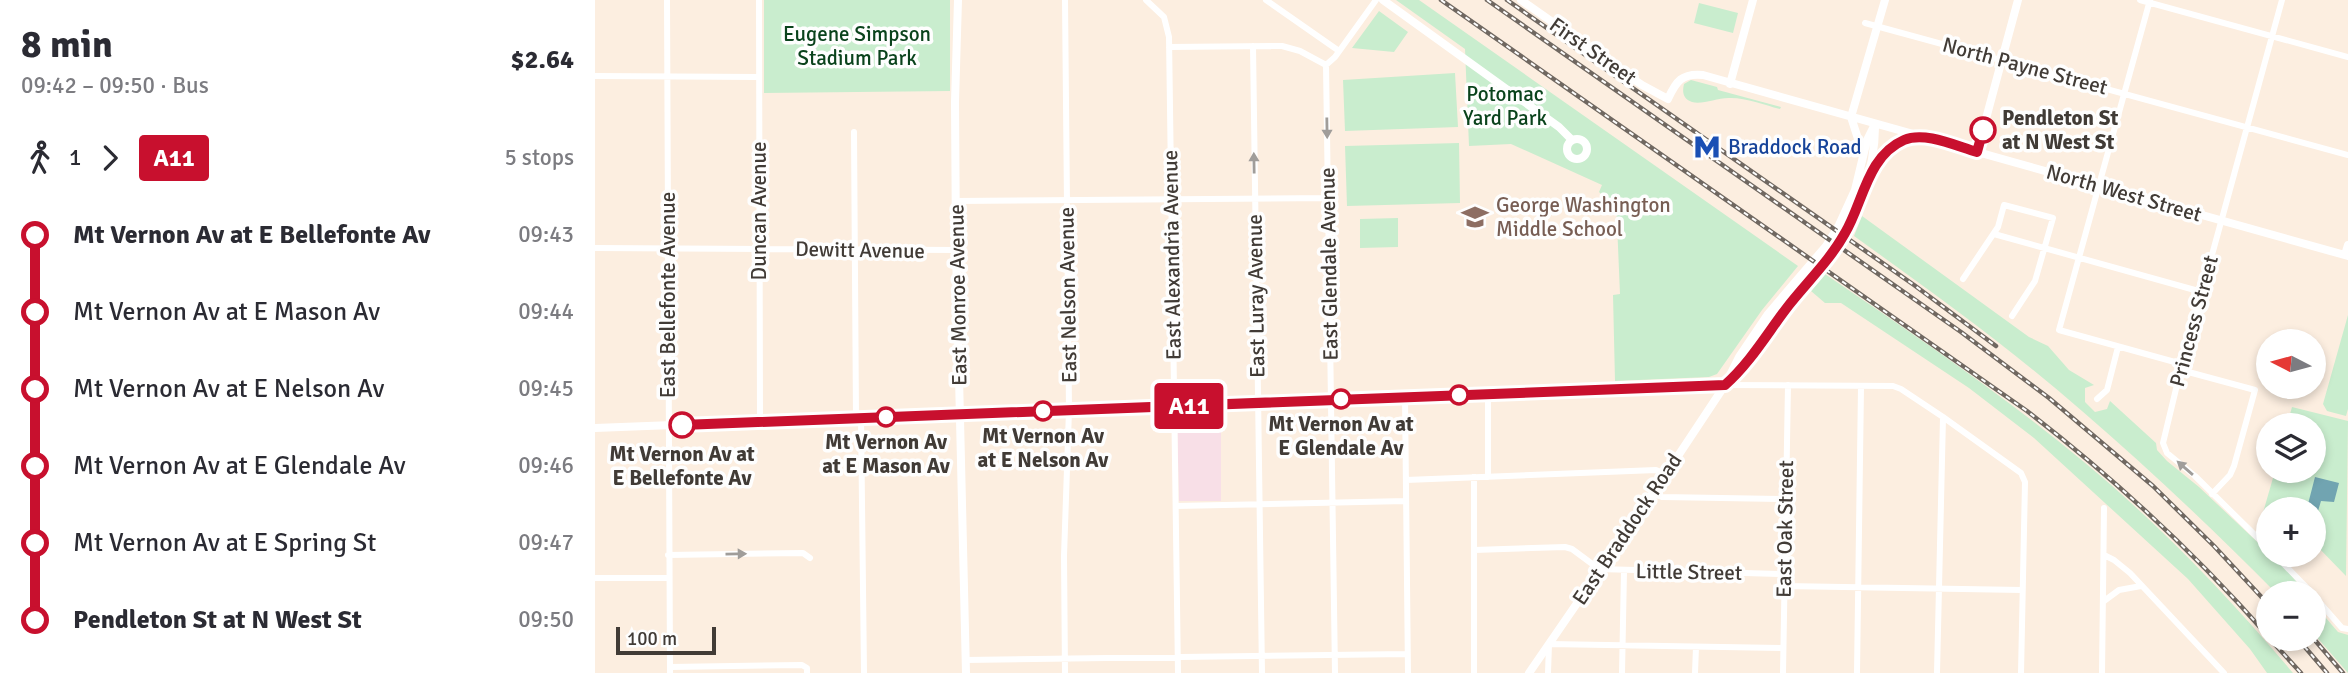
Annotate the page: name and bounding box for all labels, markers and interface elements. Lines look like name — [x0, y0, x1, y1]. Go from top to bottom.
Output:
street label: First Street — [1544, 12, 1642, 90]
text: 8 min — [21, 21, 113, 68]
park label: Eugene Simpson Stadium Park — [783, 21, 931, 71]
street label: North Payne Street — [1940, 31, 2110, 101]
text: $2.64 — [510, 44, 574, 76]
text: 09:42 – 09:50 · Bus — [21, 71, 209, 100]
park label: Potomac Yard Park — [1463, 81, 1547, 131]
place label: Pendleton St at N West St — [2002, 105, 2118, 155]
one-way arrow — [1321, 117, 1333, 139]
marker: Pendleton St at N West St — [1970, 117, 1996, 143]
metro station icon: Braddock Road — [1692, 132, 1722, 162]
place label: Braddock Road — [1728, 134, 1862, 160]
icon: walk — [21, 139, 59, 177]
icon: forward — [91, 139, 129, 177]
street label: Duncan Avenue — [746, 142, 772, 280]
text: 1 — [69, 143, 81, 172]
text: A11 — [153, 143, 195, 173]
text: 5 stops — [504, 143, 574, 172]
street label: East Alexandria Avenue — [1157, 150, 1187, 360]
one-way arrow — [1248, 152, 1260, 174]
street label: North West Street — [2043, 158, 2205, 228]
street label: East Glendale Avenue — [1314, 167, 1344, 361]
street label: East Bellefonte Avenue — [655, 192, 681, 398]
place label: George Washington Middle School — [1496, 192, 1671, 242]
school or university icon: George Washington Middle School — [1460, 202, 1490, 232]
street label: East Monroe Avenue — [943, 204, 973, 386]
street label: East Nelson Avenue — [1053, 207, 1083, 383]
street label: East Luray Avenue — [1242, 214, 1270, 378]
text: Mt Vernon Av at E Bellefonte Av — [73, 219, 431, 251]
text: 09:43 — [518, 220, 574, 249]
street label: Dewitt Avenue — [795, 236, 925, 264]
street label: Princess Street — [2164, 253, 2224, 389]
text: Mt Vernon Av at E Mason Av — [73, 296, 380, 328]
text: 09:44 — [518, 297, 574, 326]
north arrow — [2256, 329, 2326, 399]
map controls — [2256, 329, 2326, 651]
text: Mt Vernon Av at E Nelson Av — [73, 373, 384, 405]
text: 09:45 — [518, 374, 574, 403]
line badge: A11 — [1149, 383, 1229, 429]
unlabelled marker — [1449, 385, 1469, 405]
marker: Mt Vernon Av at E Glendale Av — [1331, 389, 1351, 409]
text: A11 — [1168, 391, 1210, 421]
marker: Mt Vernon Av at E Nelson Av — [1033, 401, 1053, 421]
marker: Mt Vernon Av at E Mason Av — [876, 407, 896, 427]
place label: Mt Vernon Av at E Glendale Av — [1268, 411, 1414, 461]
marker: Mt Vernon Av at E Bellefonte Av — [669, 412, 695, 438]
button: layers — [2256, 413, 2326, 483]
place label: Mt Vernon Av at E Nelson Av — [978, 423, 1109, 473]
place label: Mt Vernon Av at E Mason Av — [822, 429, 951, 479]
place label: Mt Vernon Av at E Bellefonte Av — [609, 441, 755, 491]
street label: East Braddock Road — [1567, 448, 1687, 610]
text: Mt Vernon Av at E Glendale Av — [73, 450, 406, 482]
text: 09:46 — [518, 451, 574, 480]
street label: East Oak Street — [1771, 460, 1799, 598]
one-way arrow — [2177, 461, 2194, 476]
button: + — [2256, 497, 2326, 567]
text: Mt Vernon Av at E Spring St — [73, 527, 376, 559]
text: 09:47 — [518, 528, 574, 557]
one-way arrow — [725, 548, 747, 560]
street label: Little Street — [1635, 558, 1743, 586]
button: − — [2256, 581, 2326, 651]
text: Pendleton St at N West St — [73, 604, 362, 636]
text: 09:50 — [518, 605, 574, 634]
scale bar — [616, 624, 716, 656]
text: 100 m — [627, 627, 677, 651]

